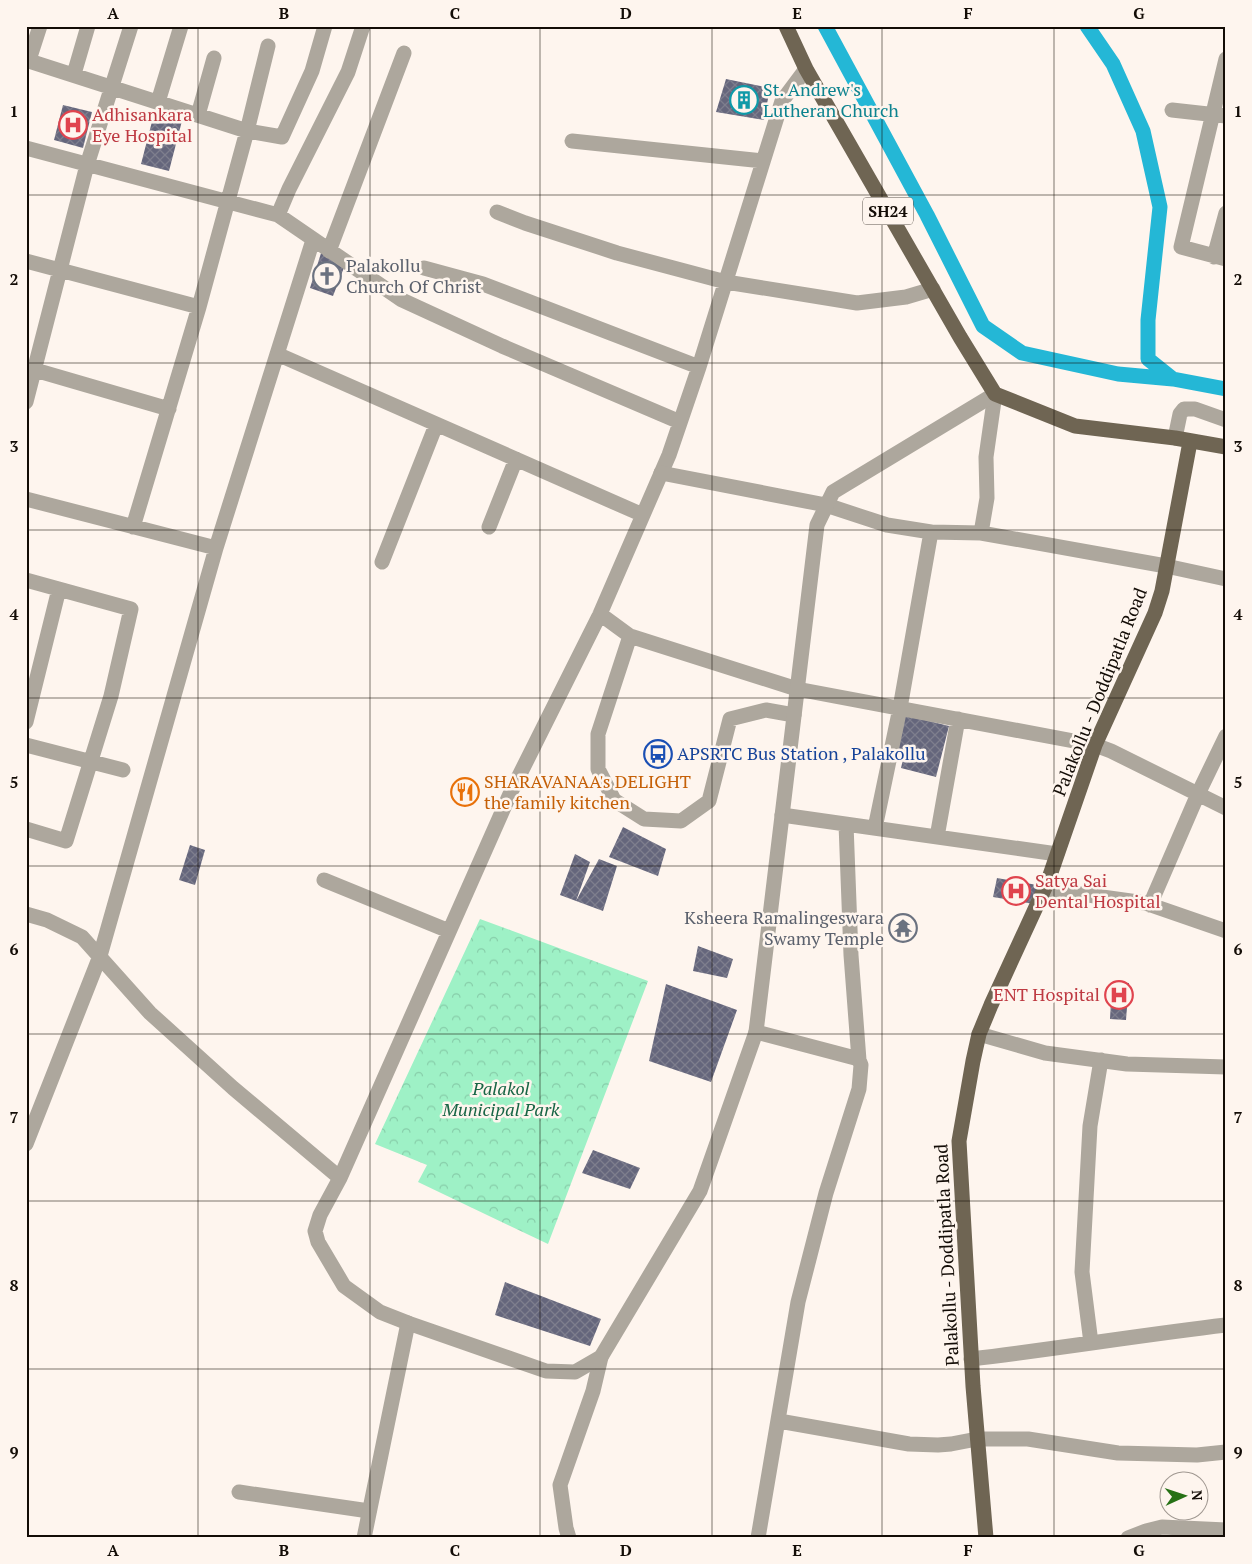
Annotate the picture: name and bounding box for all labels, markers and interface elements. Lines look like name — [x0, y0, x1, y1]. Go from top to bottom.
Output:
text: A — [107, 2, 119, 24]
text: B — [279, 2, 289, 24]
text: C — [450, 2, 460, 24]
text: D — [620, 2, 632, 24]
text: E — [792, 2, 802, 24]
text: F — [963, 2, 973, 24]
text: G — [1133, 2, 1145, 24]
place label: St. Andrew's Lutheran Church — [763, 77, 899, 122]
building icon: St. Andrew's Lutheran Church — [729, 85, 759, 115]
text: 1 — [9, 100, 19, 122]
text: 1 — [1233, 100, 1243, 122]
place label: Adhisankara Eye Hospital — [92, 102, 192, 147]
hospital icon: Adhisankara Eye Hospital — [58, 110, 88, 140]
road number: SH24 — [863, 198, 913, 225]
place label: Palakollu Church Of Christ — [346, 253, 482, 298]
church icon: Palakollu Church Of Christ — [312, 261, 342, 291]
text: 2 — [9, 268, 19, 290]
text: 2 — [1233, 268, 1243, 290]
text: 3 — [9, 435, 19, 457]
text: 3 — [1233, 435, 1243, 457]
street label: Palakollu - Doddipatla Road — [1046, 584, 1152, 799]
text: 4 — [9, 603, 19, 625]
text: 4 — [1233, 603, 1243, 625]
bus stop icon: APSRTC Bus Station , Palakollu — [643, 739, 673, 769]
place label: APSRTC Bus Station , Palakollu — [677, 741, 926, 765]
place label: SHARAVANAA's DELIGHT the family kitchen — [484, 769, 691, 814]
text: 5 — [9, 771, 19, 793]
text: 5 — [1233, 771, 1243, 793]
restaurant icon: SHARAVANAA's DELIGHT the family kitchen — [450, 777, 480, 807]
place label: Satya Sai Dental Hospital — [1035, 868, 1161, 913]
hospital icon: Satya Sai Dental Hospital — [1001, 876, 1031, 906]
place label: Ksheera Ramalingeswara Swamy Temple — [684, 905, 884, 950]
temple icon: Ksheera Ramalingeswara Swamy Temple — [888, 913, 918, 943]
text: 6 — [9, 938, 19, 960]
text: 6 — [1233, 938, 1243, 960]
hospital icon: ENT Hospital — [1104, 980, 1134, 1010]
place label: ENT Hospital — [993, 982, 1100, 1006]
park label: Palakol Municipal Park — [441, 1076, 560, 1121]
text: 7 — [9, 1106, 19, 1128]
text: 7 — [1233, 1106, 1243, 1128]
street label: Palakollu - Doddipatla Road — [928, 1143, 964, 1367]
text: 8 — [9, 1274, 19, 1296]
text: 8 — [1233, 1274, 1243, 1296]
text: 9 — [9, 1441, 19, 1463]
text: 9 — [1233, 1441, 1243, 1463]
north arrow — [1160, 1472, 1210, 1522]
text: N — [1188, 1489, 1207, 1501]
text: A — [107, 1539, 119, 1561]
text: B — [279, 1539, 289, 1561]
text: C — [450, 1539, 460, 1561]
text: D — [620, 1539, 632, 1561]
text: E — [792, 1539, 802, 1561]
text: F — [963, 1539, 973, 1561]
text: G — [1133, 1539, 1145, 1561]

